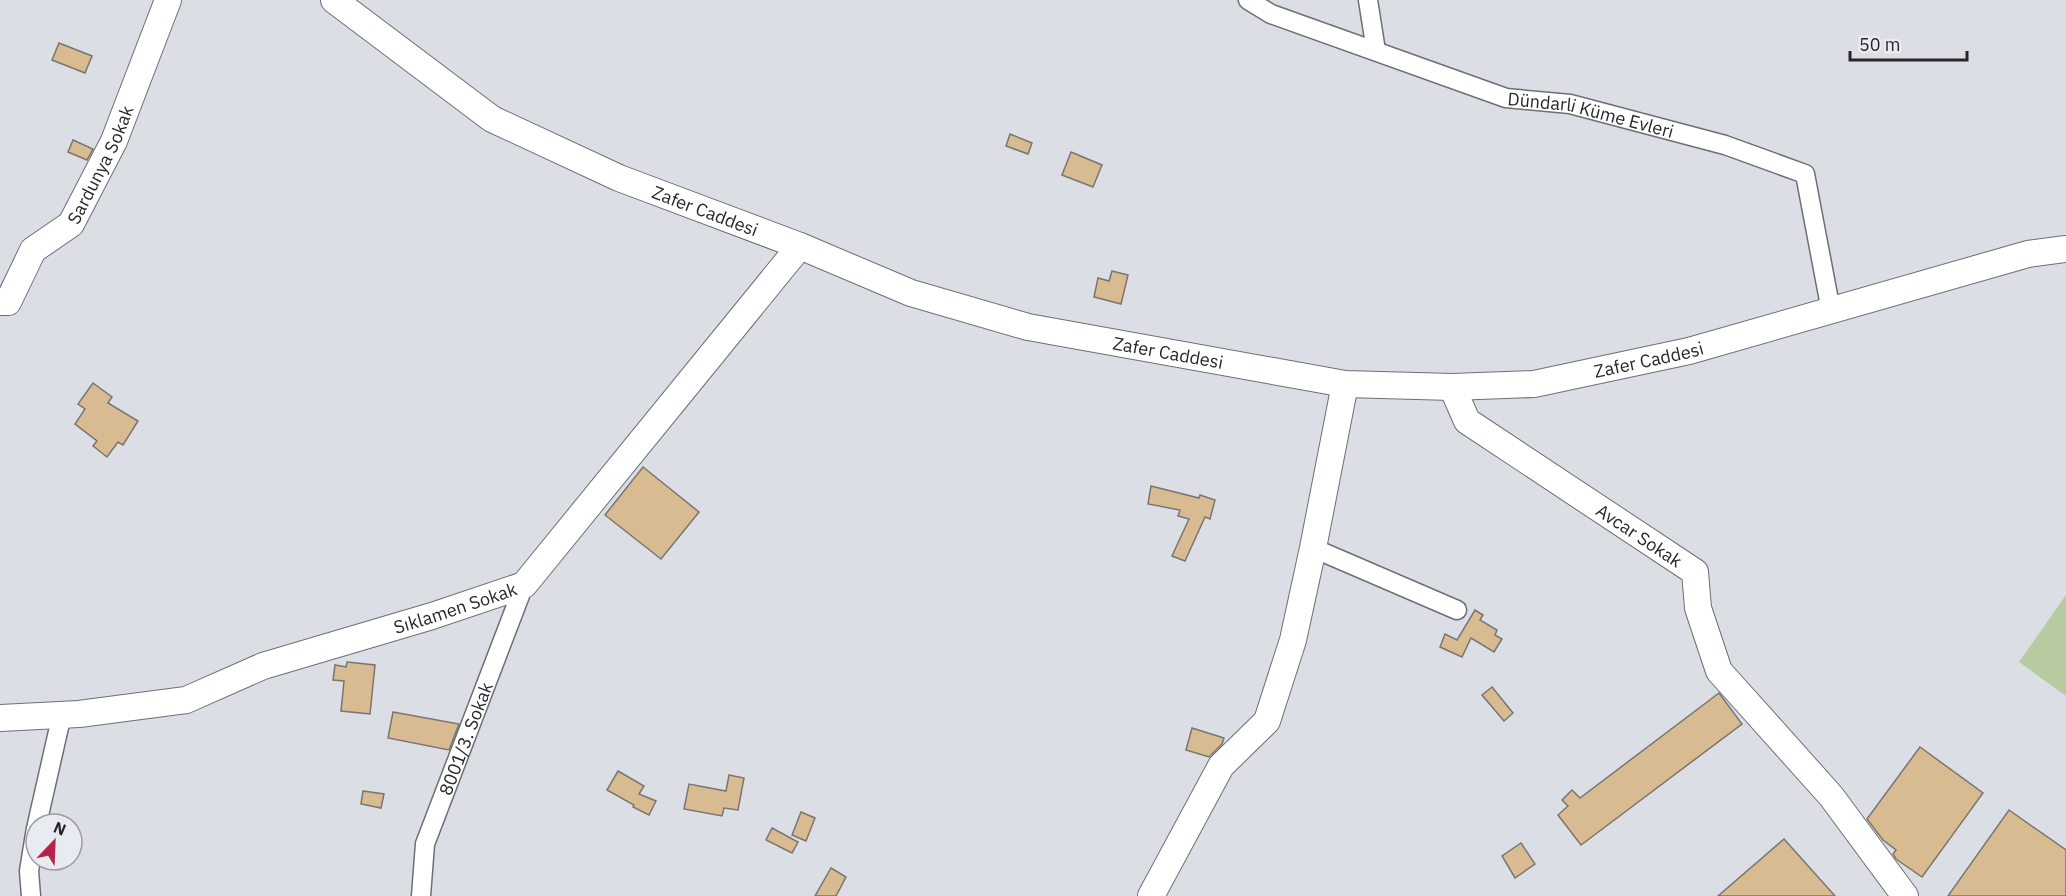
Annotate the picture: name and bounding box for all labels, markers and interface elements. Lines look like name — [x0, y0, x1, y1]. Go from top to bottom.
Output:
scale bar — [1850, 24, 1967, 62]
text: 50 m — [1859, 33, 1901, 56]
street label: Dündarli Küme Evleri — [1507, 87, 1676, 142]
street label: Sardunya Sokak — [62, 102, 138, 228]
street label: Zafer Caddesi — [649, 180, 762, 241]
street label: Zafer Caddesi — [1111, 331, 1225, 373]
street label: Zafer Caddesi — [1592, 336, 1706, 382]
street label: Avcar Sokak — [1592, 498, 1687, 572]
street label: Sıklamen Sokak — [391, 577, 520, 638]
street label: 8001/3. Sokak — [433, 678, 497, 798]
north arrow — [24, 812, 84, 872]
text: N — [51, 817, 69, 840]

